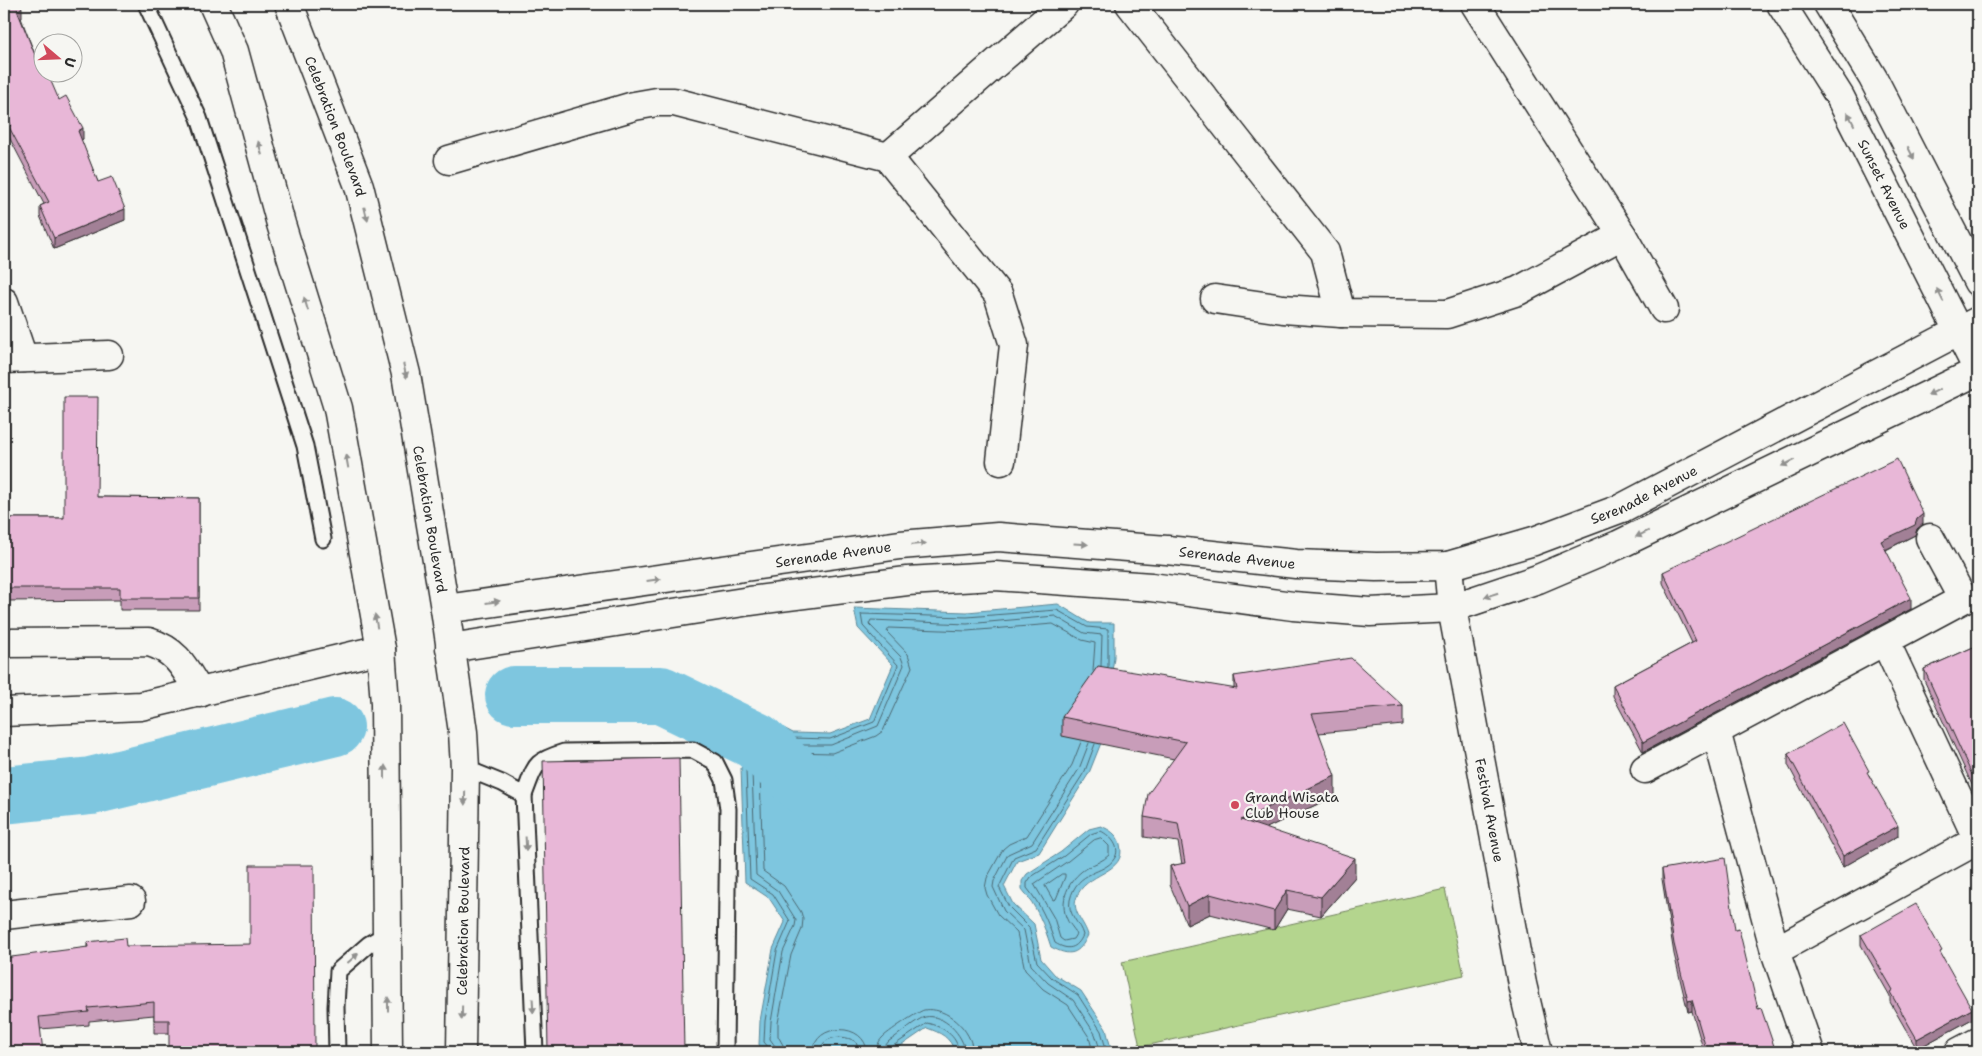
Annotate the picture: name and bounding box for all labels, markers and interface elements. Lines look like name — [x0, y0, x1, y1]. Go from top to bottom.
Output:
north arrow — [32, 32, 82, 82]
street label: Celebration Boulevard — [301, 53, 370, 199]
text: U — [60, 55, 80, 70]
one-way arrow — [1847, 112, 1855, 126]
street label: Sunset Avenue — [1854, 136, 1914, 233]
one-way arrow — [256, 141, 264, 156]
one-way arrow — [1907, 146, 1915, 160]
one-way arrow — [362, 206, 370, 221]
one-way arrow — [1936, 288, 1944, 302]
one-way arrow — [301, 296, 309, 311]
one-way arrow — [401, 364, 409, 379]
one-way arrow — [1927, 388, 1942, 396]
street label: Celebration Boulevard — [409, 444, 451, 594]
one-way arrow — [343, 452, 351, 468]
one-way arrow — [1781, 459, 1795, 467]
street label: Serenade Avenue — [1588, 461, 1700, 528]
one-way arrow — [1635, 530, 1649, 538]
street label: Serenade Avenue — [774, 537, 892, 571]
one-way arrow — [912, 540, 928, 548]
one-way arrow — [1074, 540, 1090, 548]
street label: Serenade Avenue — [1178, 542, 1296, 573]
one-way arrow — [647, 575, 663, 583]
one-way arrow — [1484, 591, 1499, 599]
one-way arrow — [486, 598, 502, 606]
one-way arrow — [372, 612, 380, 628]
street label: Festival Avenue — [1471, 757, 1508, 864]
one-way arrow — [381, 764, 389, 780]
place label: Grand Wisata Club House — [1245, 788, 1339, 822]
one-way arrow — [461, 790, 469, 806]
marker: Grand Wisata Club House — [1229, 799, 1241, 811]
one-way arrow — [522, 836, 530, 852]
street label: Celebration Boulevard — [453, 846, 473, 996]
one-way arrow — [347, 952, 359, 964]
one-way arrow — [384, 995, 392, 1011]
one-way arrow — [529, 998, 537, 1014]
one-way arrow — [458, 1005, 466, 1021]

